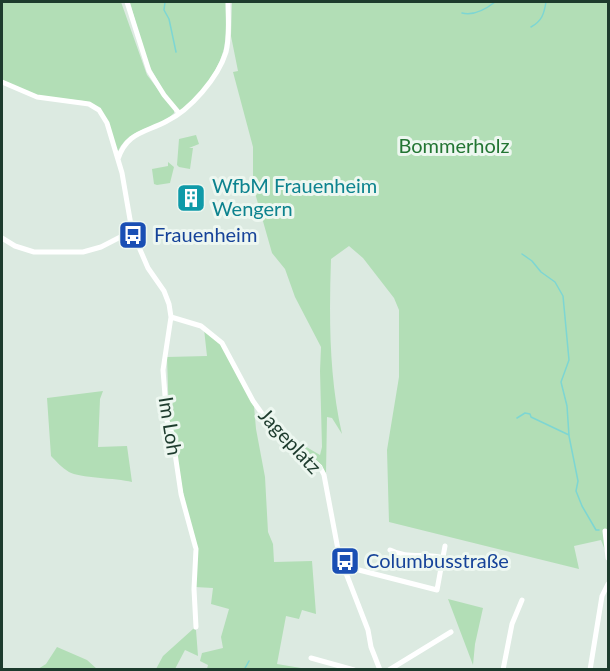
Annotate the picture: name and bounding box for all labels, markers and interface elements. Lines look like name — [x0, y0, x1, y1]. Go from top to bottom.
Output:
park label: Bommerholz — [398, 133, 510, 157]
place label: WfbM Frauenheim Wengern — [212, 173, 377, 220]
building icon: WfbM Frauenheim Wengern — [175, 182, 207, 214]
bus stop icon: Frauenheim — [117, 219, 149, 251]
place label: Frauenheim — [154, 222, 257, 246]
street label: Im Loh — [155, 395, 187, 457]
street label: Jageplatz — [254, 403, 327, 478]
bus stop icon: Columbusstraße — [329, 545, 361, 577]
place label: Columbusstraße — [366, 548, 509, 572]

